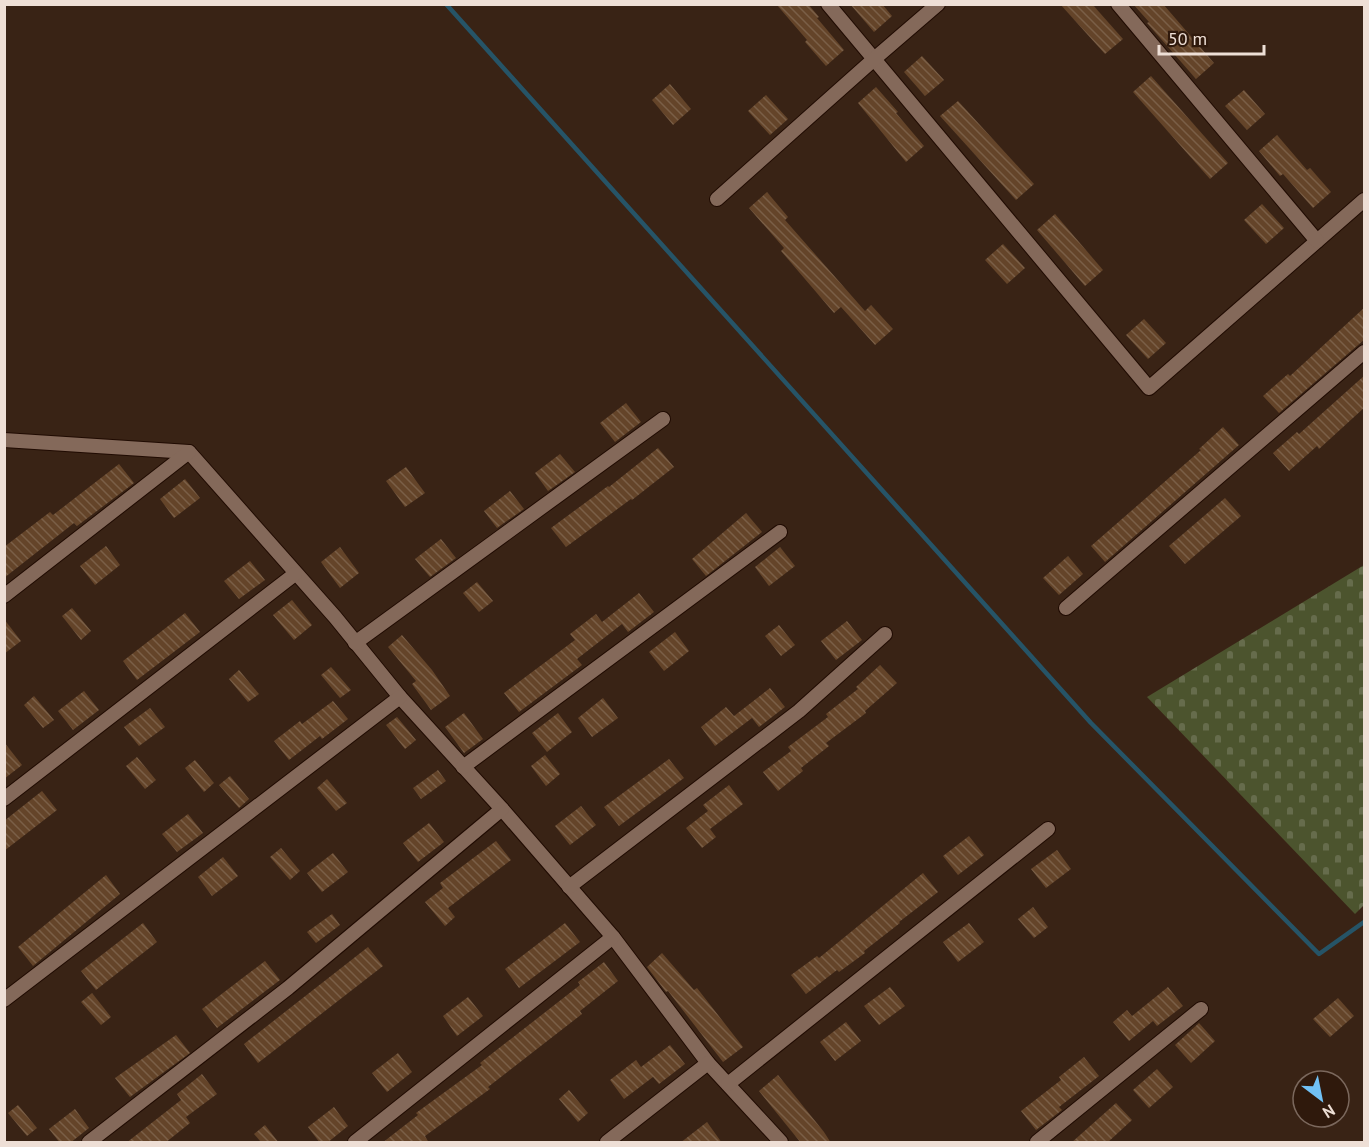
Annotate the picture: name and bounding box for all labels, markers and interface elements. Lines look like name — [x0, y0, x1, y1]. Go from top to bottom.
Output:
scale bar — [1159, 18, 1264, 56]
text: 50 m — [1168, 27, 1207, 50]
north arrow — [1291, 1069, 1351, 1129]
text: N — [1319, 1100, 1339, 1123]

